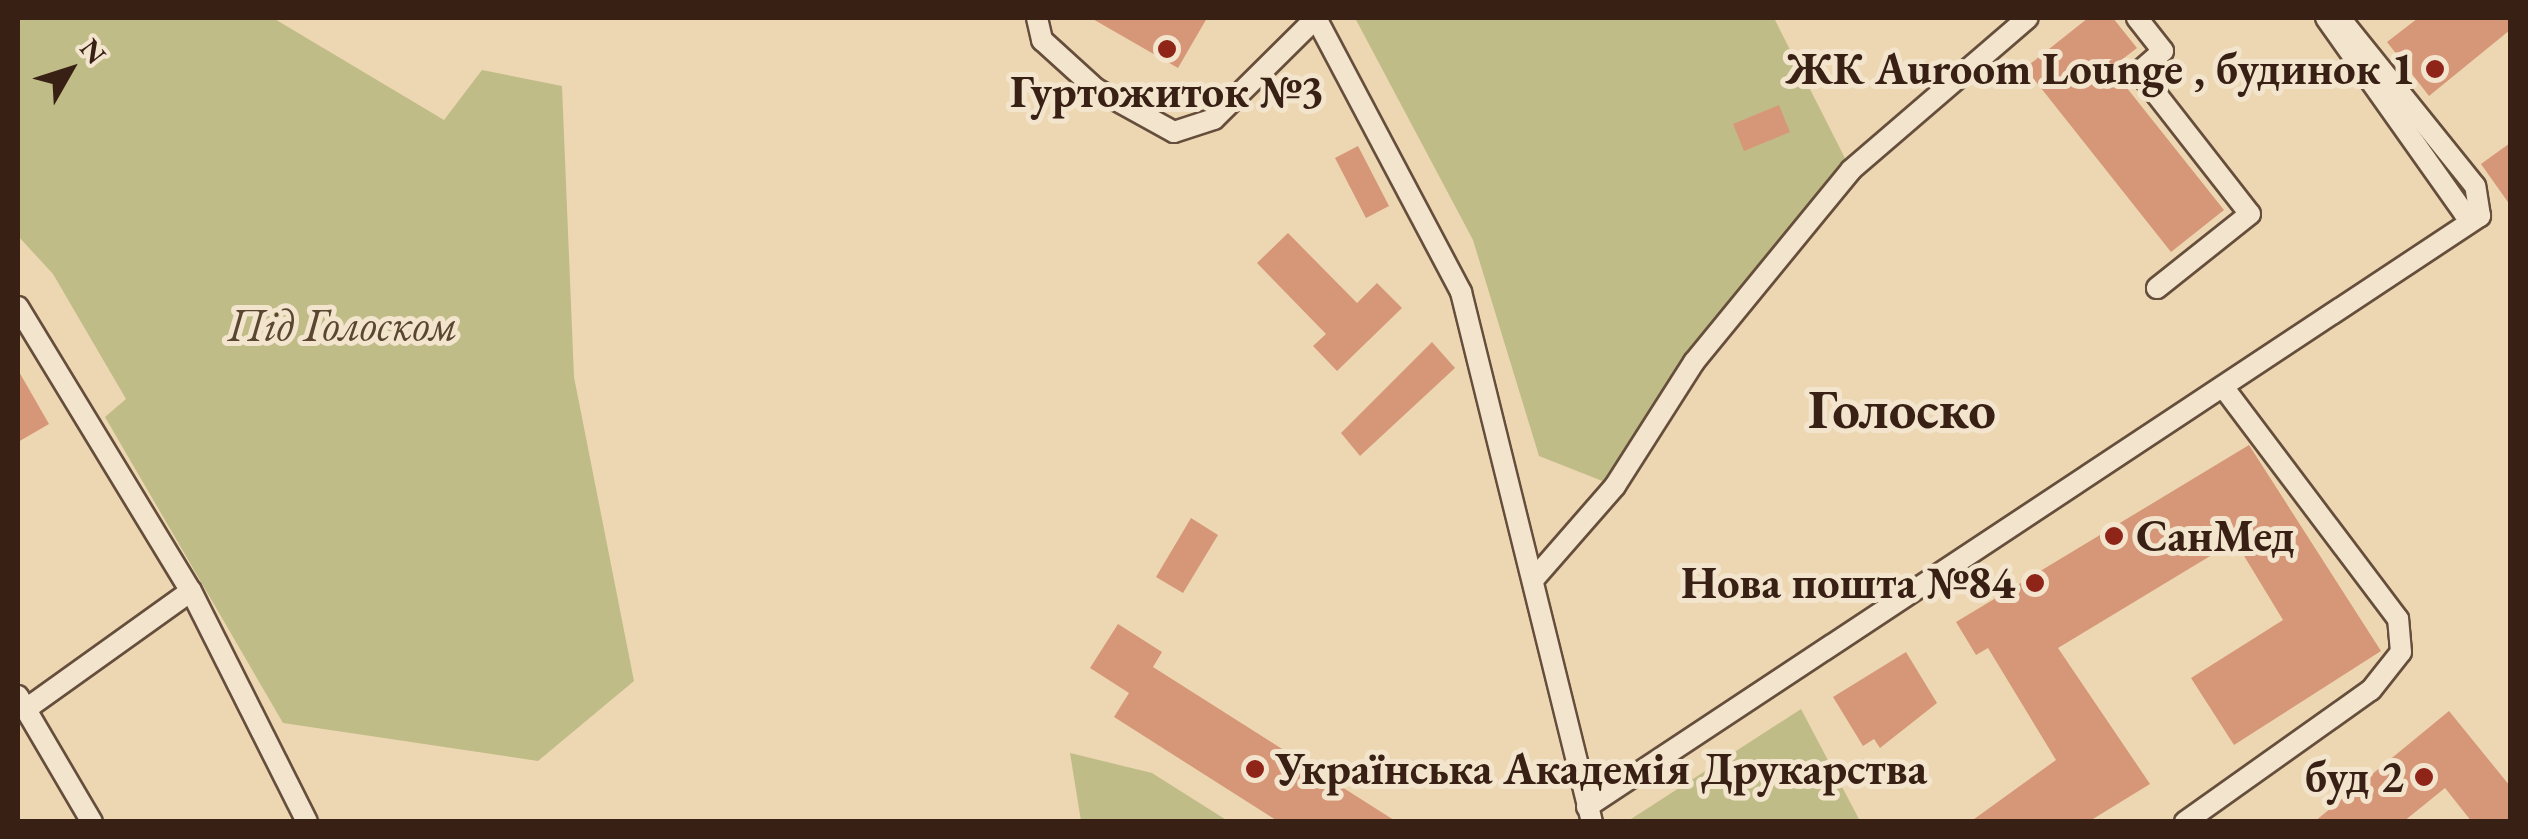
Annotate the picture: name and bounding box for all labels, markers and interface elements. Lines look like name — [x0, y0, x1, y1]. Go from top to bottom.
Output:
north arrow — [20, 20, 120, 120]
text: N — [72, 31, 114, 71]
marker: Гуртожиток №3 — [1156, 38, 1178, 60]
place label: ЖК Auroom Lounge , будинок 1 — [1786, 42, 2415, 96]
marker: ЖК Auroom Lounge , будинок 1 — [2424, 58, 2446, 80]
place label: Гуртожиток №3 — [1010, 65, 1324, 119]
park label: Під Голоском — [228, 298, 458, 352]
district label: Голоско — [1808, 376, 1996, 442]
place label: СанМед — [2136, 509, 2295, 563]
marker: СанМед — [2101, 523, 2127, 549]
place label: Нова пошта №84 — [1681, 556, 2015, 610]
marker: Нова пошта №84 — [2024, 572, 2046, 594]
place label: Українська Академія Друкарства — [1275, 742, 1927, 796]
place label: буд 2 — [2304, 750, 2404, 804]
marker: Українська Академія Друкарства — [1244, 758, 1266, 780]
marker: буд 2 — [2413, 766, 2435, 788]

